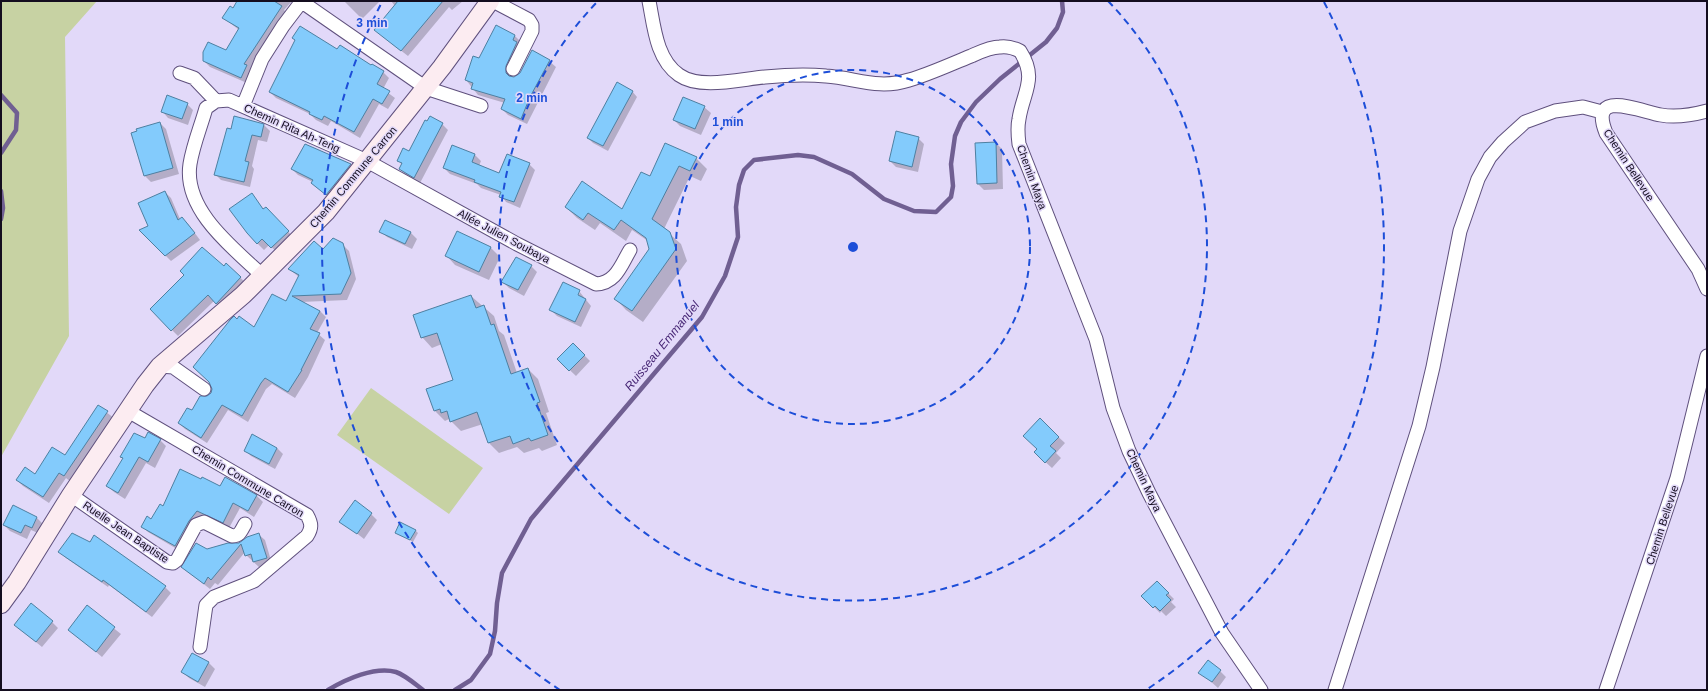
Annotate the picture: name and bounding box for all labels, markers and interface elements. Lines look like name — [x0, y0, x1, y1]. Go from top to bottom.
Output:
text: 3 min — [356, 16, 388, 30]
text: 2 min — [516, 91, 548, 105]
street label: Chemin Rita Ah-Teng — [242, 101, 342, 155]
text: 1 min — [712, 115, 744, 129]
street label: Chemin Commune Carron — [307, 124, 399, 230]
street label: Chemin Bellevue — [1601, 127, 1657, 203]
street label: Chemin Maya — [1015, 143, 1050, 212]
street label: Allée Julien Soubaya — [456, 207, 553, 266]
centre of rings — [846, 240, 860, 254]
water label: Ruisseau Emmanuel — [622, 298, 702, 393]
street label: Chemin Commune Carron — [190, 443, 306, 519]
street label: Chemin Maya — [1124, 447, 1164, 514]
street label: Chemin Bellevue — [1643, 484, 1681, 566]
street label: Ruelle Jean Baptiste — [81, 499, 171, 565]

